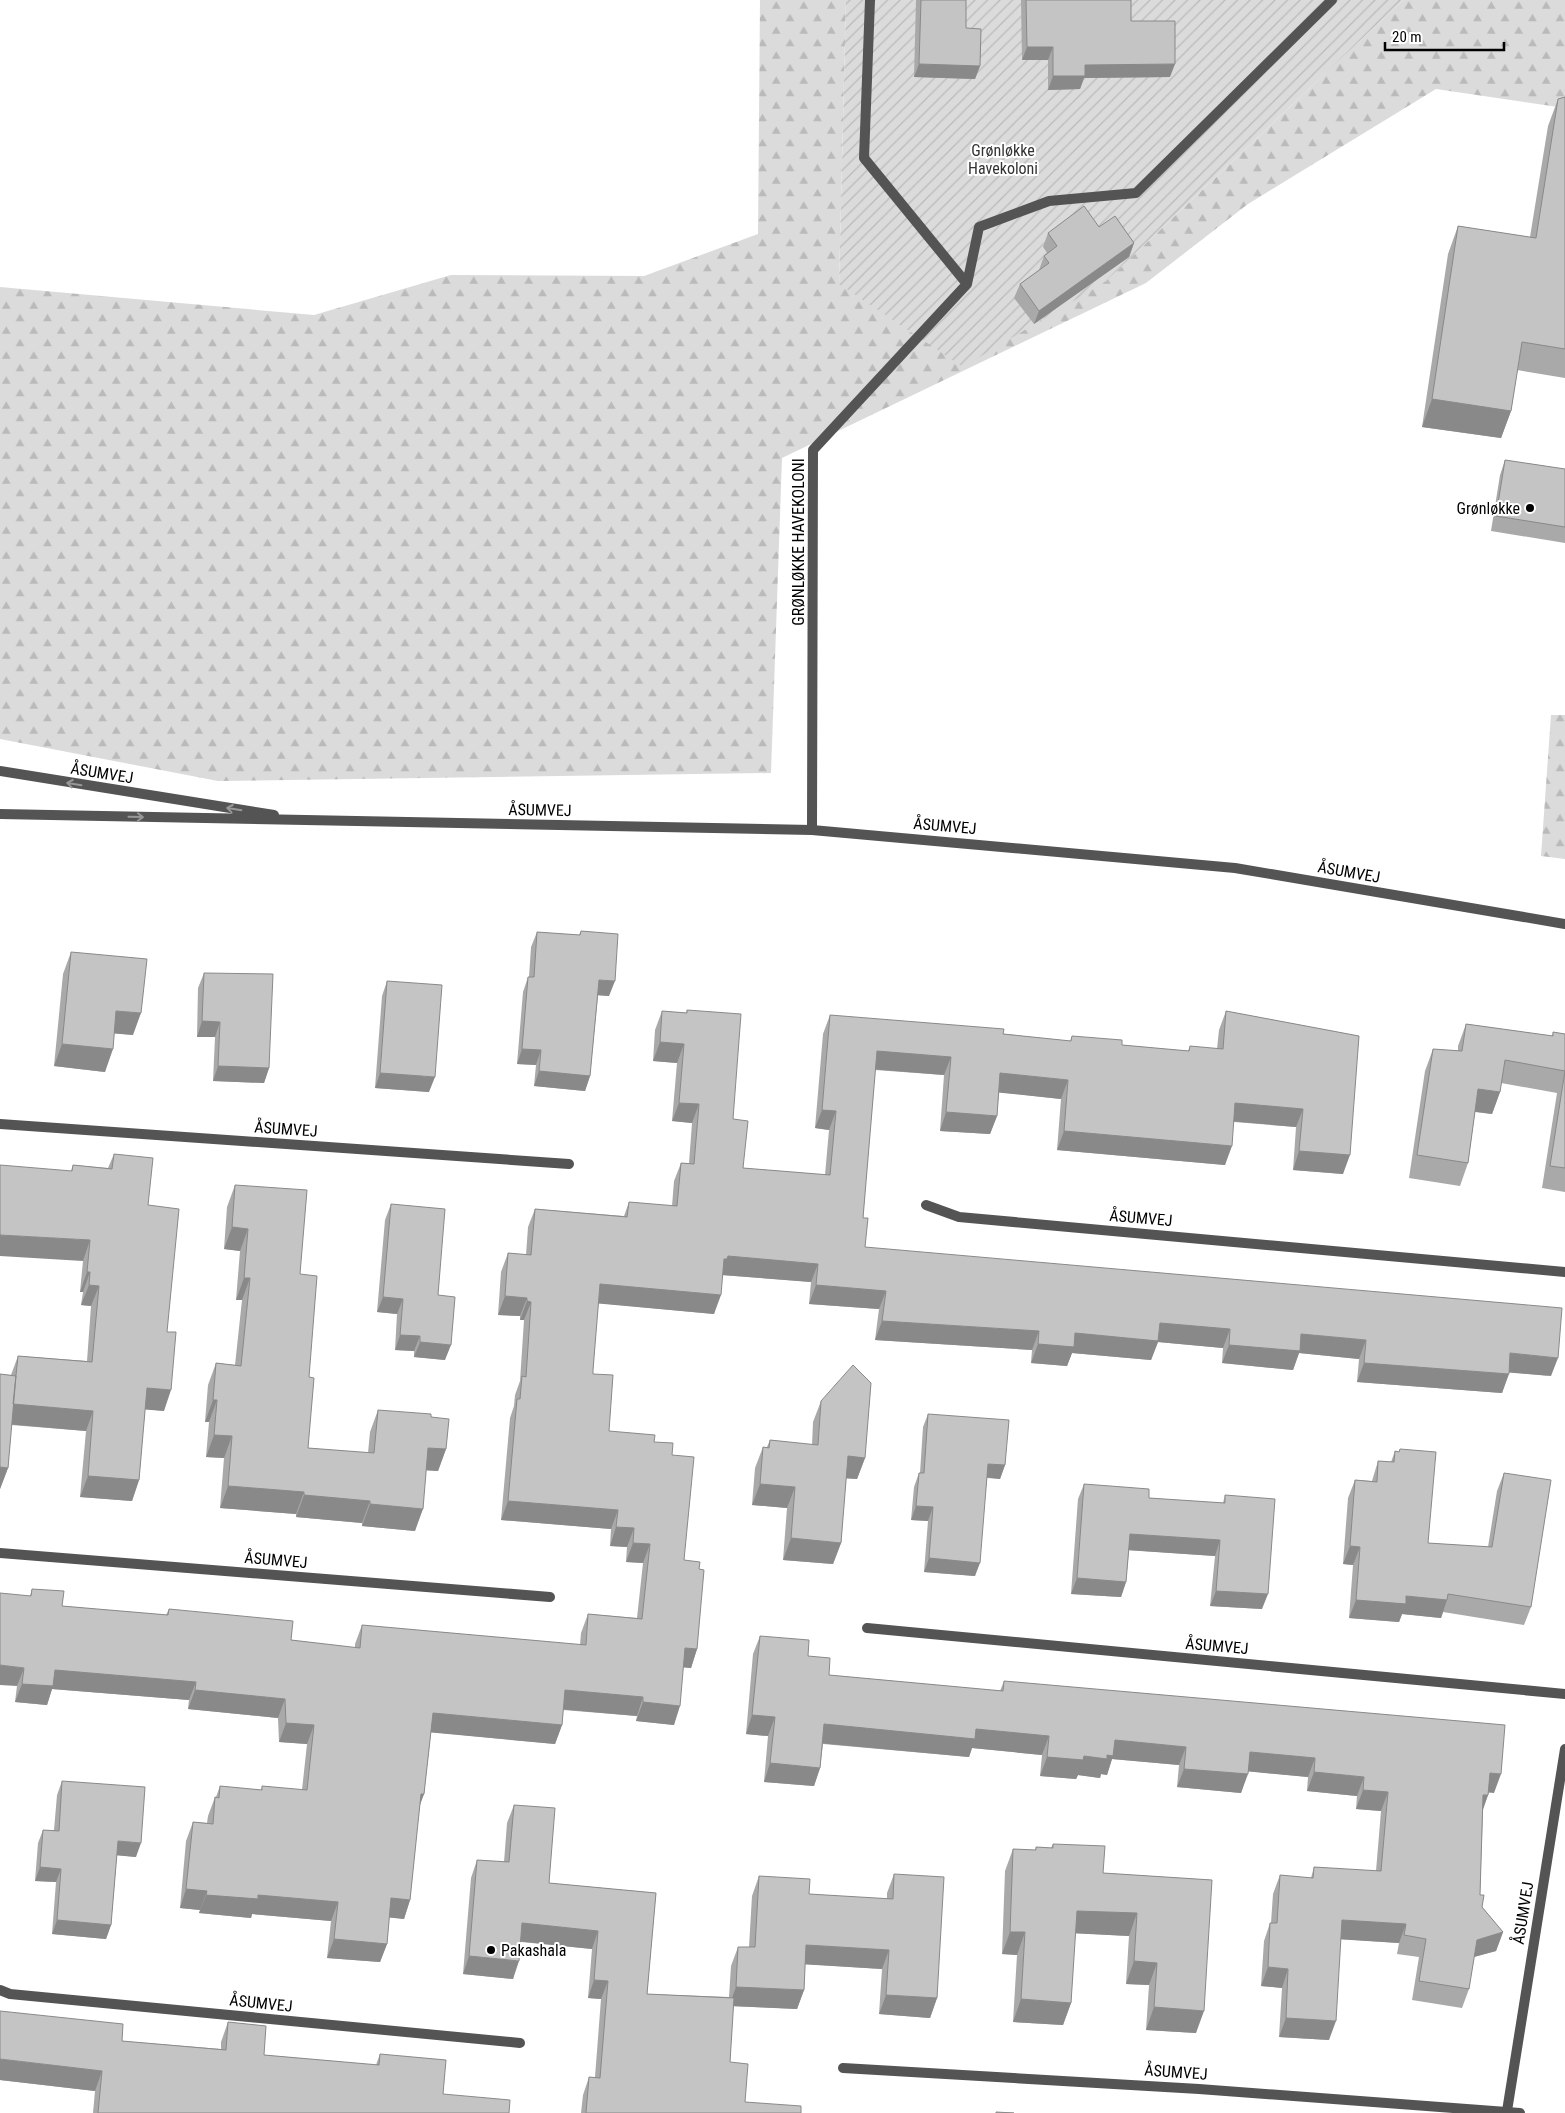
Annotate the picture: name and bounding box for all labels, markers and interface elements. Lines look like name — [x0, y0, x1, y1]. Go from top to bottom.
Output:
scale bar — [1385, 20, 1504, 52]
text: 20 m — [1392, 28, 1422, 46]
park label: Grønløkke Havekoloni — [968, 141, 1038, 178]
street label: GRØNLØKKE HAVEKOLONI — [789, 458, 808, 626]
place label: Grønløkke — [1457, 499, 1520, 518]
marker: Grønløkke — [1524, 502, 1536, 514]
street label: ÅSUMVEJ — [69, 758, 135, 787]
one-way arrow — [66, 778, 82, 788]
street label: ÅSUMVEJ — [508, 799, 572, 820]
one-way arrow — [227, 803, 243, 813]
one-way arrow — [128, 812, 144, 822]
street label: ÅSUMVEJ — [913, 813, 977, 838]
street label: ÅSUMVEJ — [1316, 856, 1382, 887]
street label: ÅSUMVEJ — [254, 1116, 318, 1141]
street label: ÅSUMVEJ — [1109, 1205, 1173, 1230]
street label: ÅSUMVEJ — [244, 1547, 308, 1572]
street label: ÅSUMVEJ — [1185, 1633, 1249, 1658]
street label: ÅSUMVEJ — [1508, 1880, 1537, 1946]
place label: Pakashala — [501, 1941, 566, 1960]
marker: Pakashala — [485, 1944, 497, 1956]
street label: ÅSUMVEJ — [229, 1989, 294, 2016]
street label: ÅSUMVEJ — [1144, 2059, 1208, 2084]

